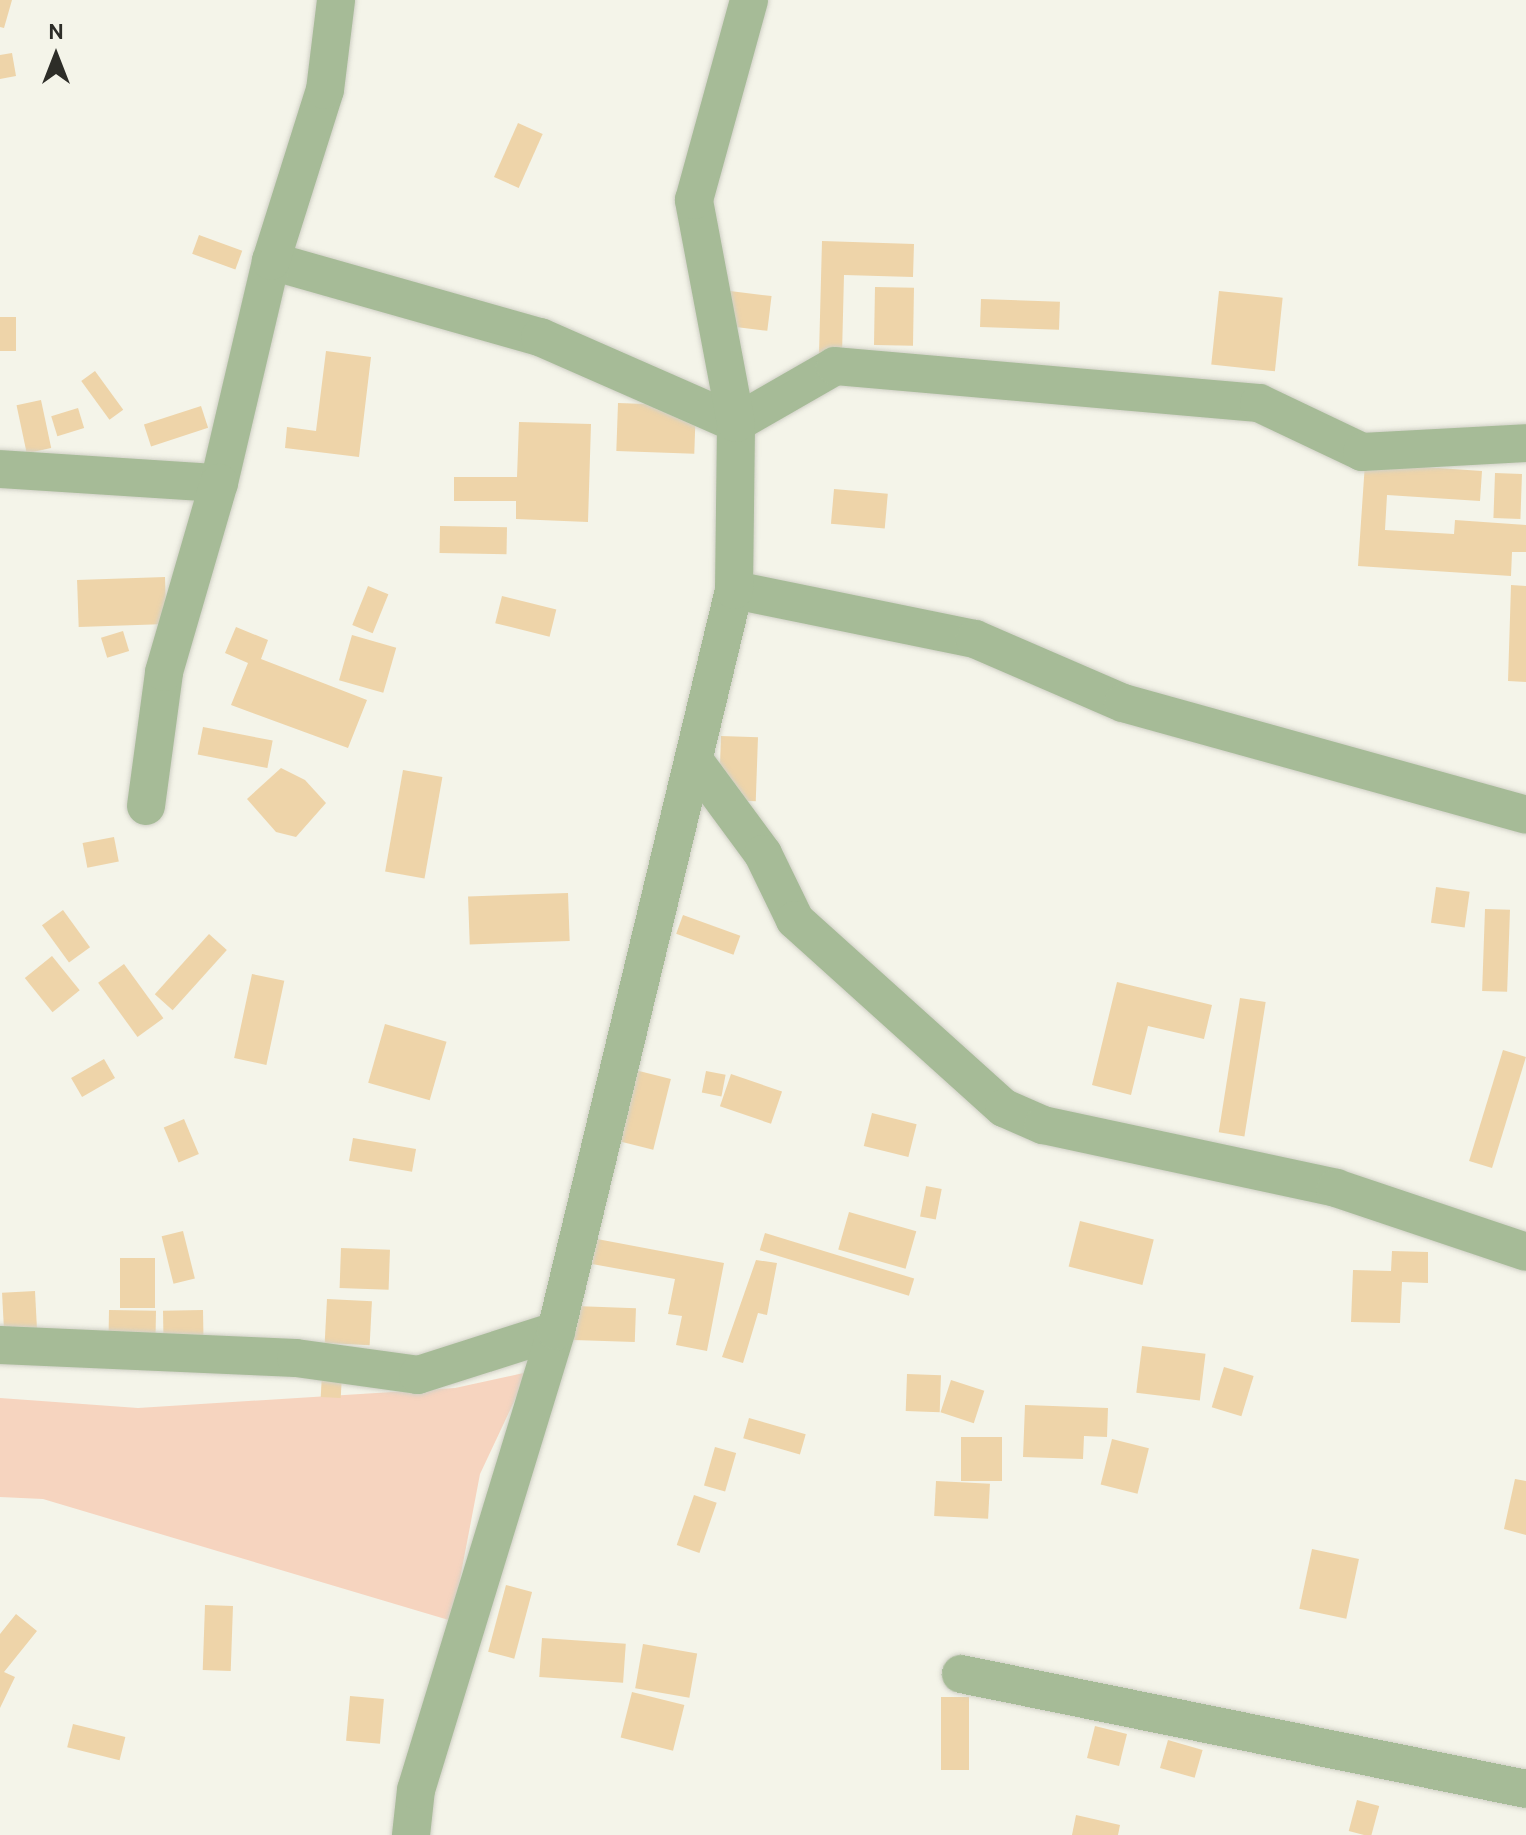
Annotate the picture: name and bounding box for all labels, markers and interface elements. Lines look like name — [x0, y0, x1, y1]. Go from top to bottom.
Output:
north arrow — [16, 16, 96, 96]
text: N — [48, 18, 64, 45]

